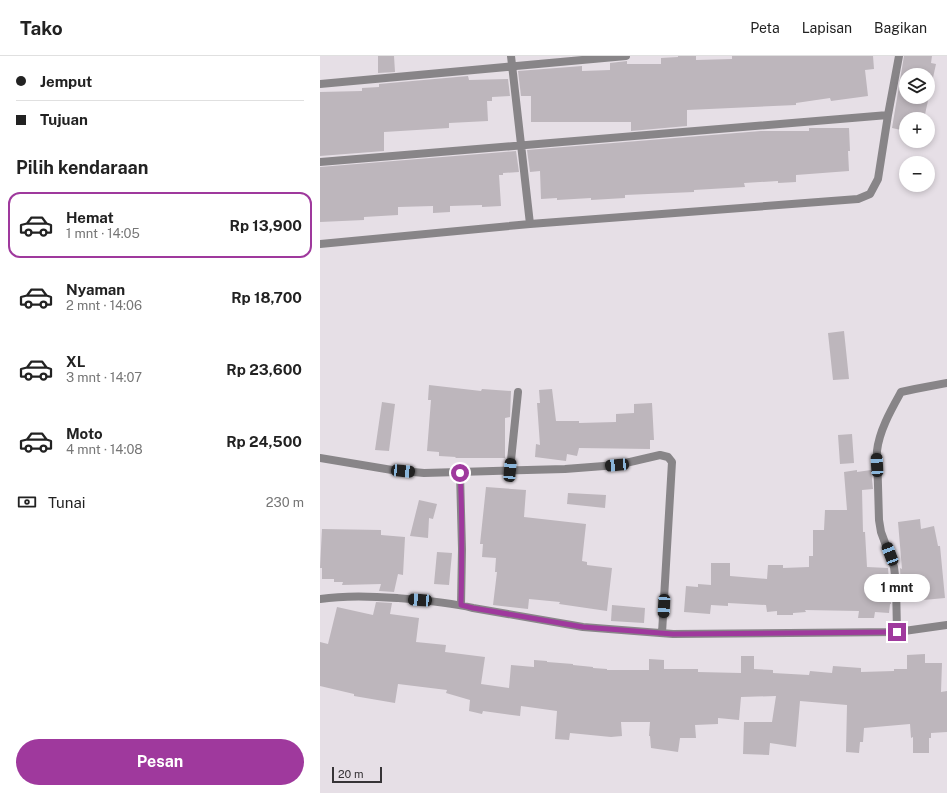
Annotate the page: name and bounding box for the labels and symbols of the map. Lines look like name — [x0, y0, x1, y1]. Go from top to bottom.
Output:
car — [870, 453, 884, 477]
car — [503, 458, 517, 482]
car — [605, 458, 629, 472]
car — [390, 464, 416, 478]
route start — [451, 464, 469, 482]
car — [880, 541, 900, 567]
callout: 1 mnt — [864, 574, 930, 602]
car — [408, 593, 432, 607]
car — [657, 594, 671, 618]
route end — [888, 623, 906, 641]
scale bar — [332, 765, 382, 784]

